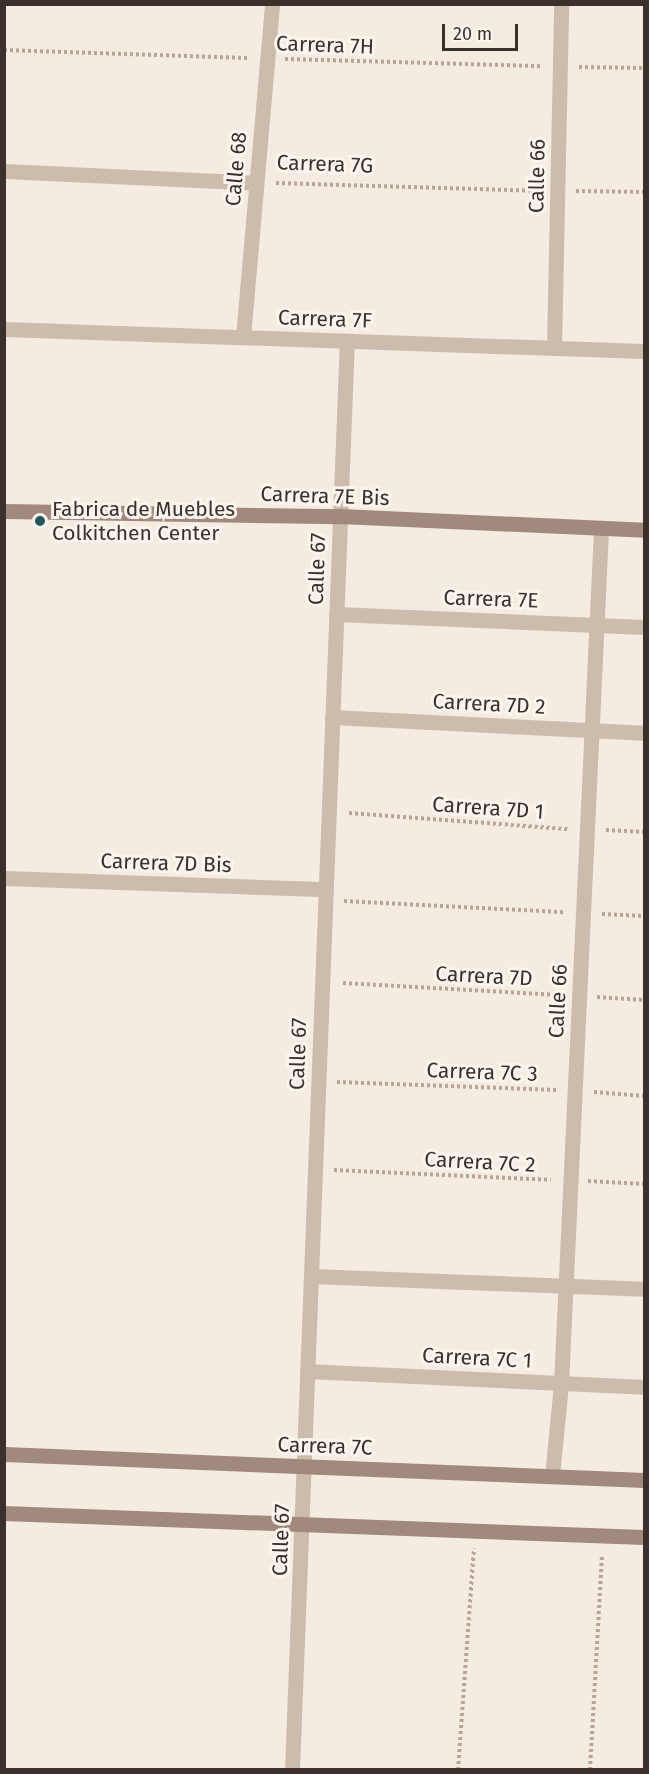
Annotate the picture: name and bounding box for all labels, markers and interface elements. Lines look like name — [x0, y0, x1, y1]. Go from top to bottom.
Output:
scale bar — [445, 12, 522, 50]
text: 20 m — [453, 23, 492, 45]
street label: Carrera 7H — [276, 31, 374, 59]
street label: Calle 68 — [220, 131, 252, 207]
street label: Calle 66 — [524, 139, 550, 213]
street label: Carrera 7G — [276, 150, 374, 178]
street label: Carrera 7F — [278, 305, 372, 333]
street label: Carrera 7E Bis — [260, 481, 390, 511]
place label: Fabrica de Muebles Colkitchen Center — [52, 496, 235, 546]
marker: Fabrica de Muebles Colkitchen Center — [33, 514, 47, 528]
street label: Calle 67 — [303, 533, 331, 605]
street label: Carrera 7E — [443, 585, 539, 613]
street label: Carrera 7D 2 — [432, 688, 546, 720]
street label: Carrera 7D 1 — [431, 792, 545, 824]
street label: Carrera 7D Bis — [100, 848, 232, 878]
street label: Carrera 7D — [435, 961, 533, 991]
street label: Calle 66 — [543, 963, 573, 1039]
street label: Calle 67 — [284, 1018, 312, 1090]
street label: Carrera 7C 3 — [426, 1057, 538, 1087]
street label: Carrera 7C 2 — [424, 1147, 536, 1177]
street label: Carrera 7C 1 — [421, 1343, 533, 1373]
street label: Carrera 7C — [277, 1432, 373, 1460]
street label: Calle 67 — [267, 1504, 295, 1576]

